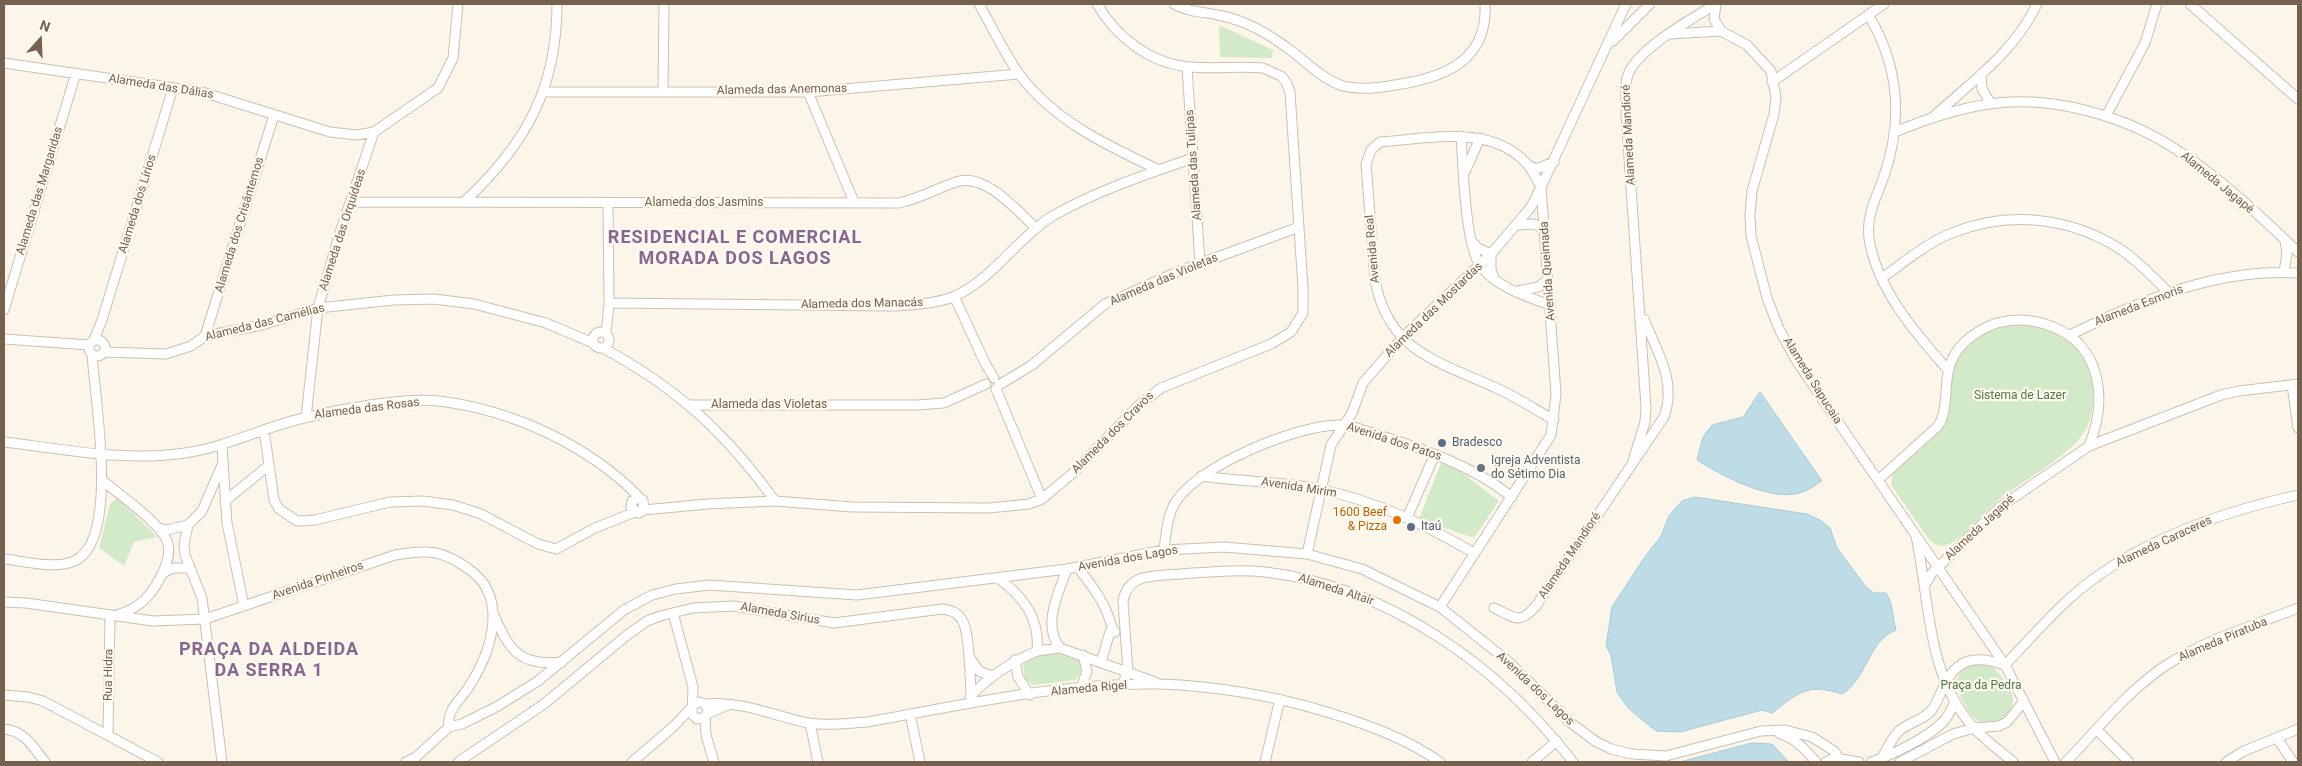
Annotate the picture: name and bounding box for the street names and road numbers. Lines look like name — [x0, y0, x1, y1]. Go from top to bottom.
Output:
street label: Alameda das Dálias — [108, 72, 214, 102]
street label: Alameda das Anemonas — [717, 82, 847, 98]
street label: Alameda Mandioré — [1619, 84, 1639, 186]
street label: Alameda das Tulipas — [1183, 109, 1205, 221]
street label: Alameda das Margaridas — [14, 125, 66, 257]
street label: Alameda Jagapé — [2178, 149, 2256, 217]
street label: Alameda dos Lírios — [116, 153, 160, 255]
street label: Alameda dos Crisântemos — [212, 155, 268, 295]
street label: Alameda das Orquídeas — [316, 167, 370, 293]
street label: Alameda dos Jasmins — [645, 196, 763, 210]
street label: Avenida Real — [1363, 214, 1383, 284]
street label: Avenida Queimada — [1537, 221, 1559, 321]
street label: Alameda das Violetas — [1108, 251, 1220, 309]
street label: Alameda das Mostardas — [1382, 260, 1486, 360]
street label: Alameda Esmoris — [2093, 282, 2185, 330]
street label: Alameda dos Manacás — [801, 296, 923, 312]
street label: Alameda das Camélias — [204, 301, 326, 345]
street label: Alameda Sapucaia — [1779, 335, 1845, 427]
street label: Alameda dos Cravos — [1069, 389, 1157, 477]
street label: Alameda das Rosas — [313, 395, 421, 423]
street label: Alameda das Violetas — [711, 398, 827, 412]
street label: Avenida dos Patos — [1345, 420, 1443, 464]
street label: Avenida Mirim — [1260, 475, 1338, 501]
street label: Alameda Jagapé — [1942, 492, 2018, 564]
street label: Alameda Mandioré — [1536, 510, 1604, 602]
street label: Alameda Caraceres — [2114, 513, 2214, 571]
street label: Avenida dos Lagos — [1077, 543, 1179, 575]
street label: Avenida Pinheiros — [271, 559, 365, 603]
street label: Alameda Altair — [1296, 571, 1376, 609]
street label: Alameda Sirius — [739, 600, 821, 628]
street label: Alameda Piratuba — [2176, 615, 2270, 665]
street label: Rua Hidra — [101, 649, 117, 701]
street label: Avenida dos Lagos — [1493, 649, 1577, 729]
street label: Alameda Rigel — [1050, 678, 1128, 700]

